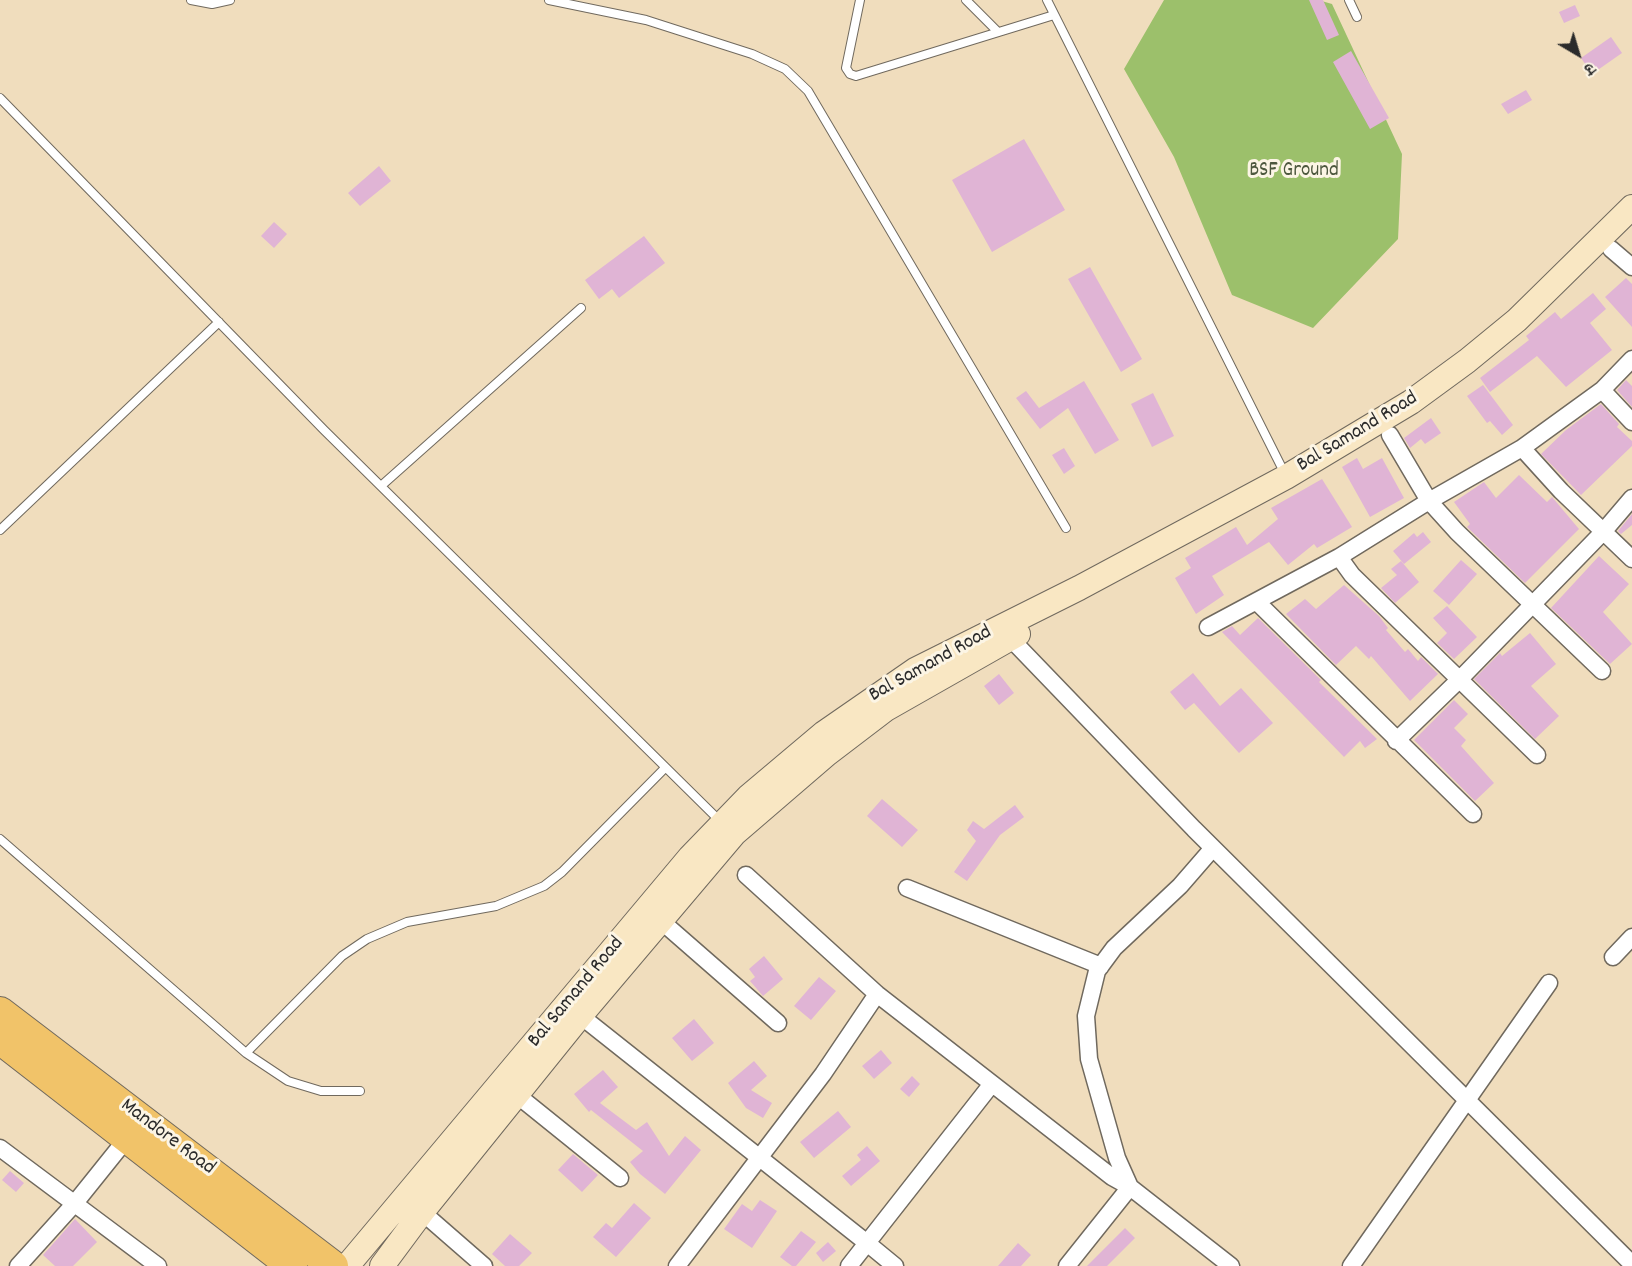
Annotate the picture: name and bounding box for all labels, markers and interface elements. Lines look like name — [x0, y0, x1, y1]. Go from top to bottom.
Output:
north arrow — [1548, 24, 1608, 84]
text: उ — [1579, 57, 1600, 80]
park label: BSF Ground — [1249, 159, 1339, 185]
street label: Bal Samand Road — [1293, 387, 1423, 479]
street label: Bal Samand Road — [865, 621, 997, 709]
street label: Bal Samand Road — [523, 933, 631, 1053]
street label: Mandore Road — [115, 1094, 219, 1182]

